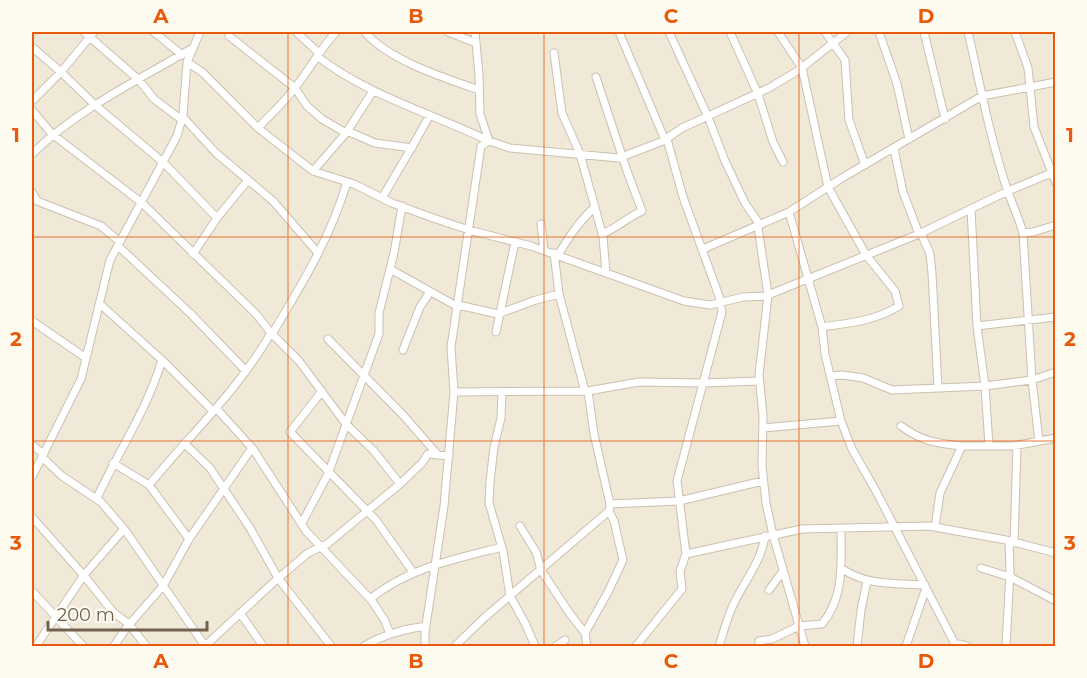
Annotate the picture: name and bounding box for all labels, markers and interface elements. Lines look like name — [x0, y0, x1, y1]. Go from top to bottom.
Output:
text: A — [152, 4, 169, 28]
text: B — [408, 4, 424, 28]
text: C — [664, 4, 679, 28]
text: D — [918, 4, 934, 28]
text: 1 — [12, 123, 20, 147]
text: 1 — [1066, 123, 1074, 147]
text: 2 — [10, 327, 22, 351]
text: 2 — [1064, 327, 1076, 351]
text: 3 — [9, 531, 22, 555]
text: 3 — [1063, 531, 1076, 555]
scale bar — [48, 594, 207, 632]
text: 200 m — [57, 604, 115, 626]
text: A — [152, 649, 169, 673]
text: B — [408, 649, 424, 673]
text: C — [664, 649, 679, 673]
text: D — [918, 649, 934, 673]

